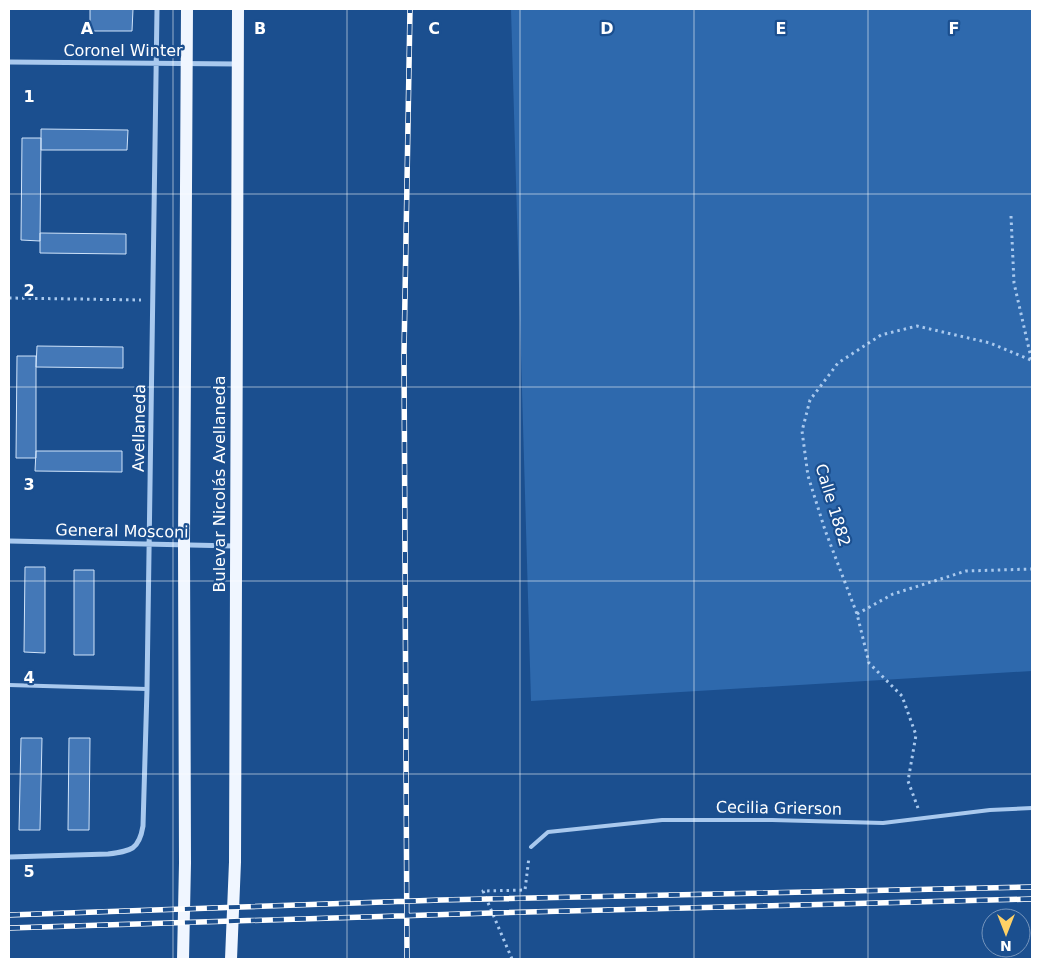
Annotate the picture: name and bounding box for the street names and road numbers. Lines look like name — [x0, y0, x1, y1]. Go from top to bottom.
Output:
street label: Coronel Winter — [63, 41, 183, 60]
street label: Bulevar Nicolás Avellaneda — [210, 376, 229, 592]
street label: Avellaneda — [129, 384, 149, 472]
street label: Calle 1882 — [811, 461, 855, 549]
street label: General Mosconi — [55, 520, 189, 542]
street label: Cecilia Grierson — [716, 797, 842, 819]

